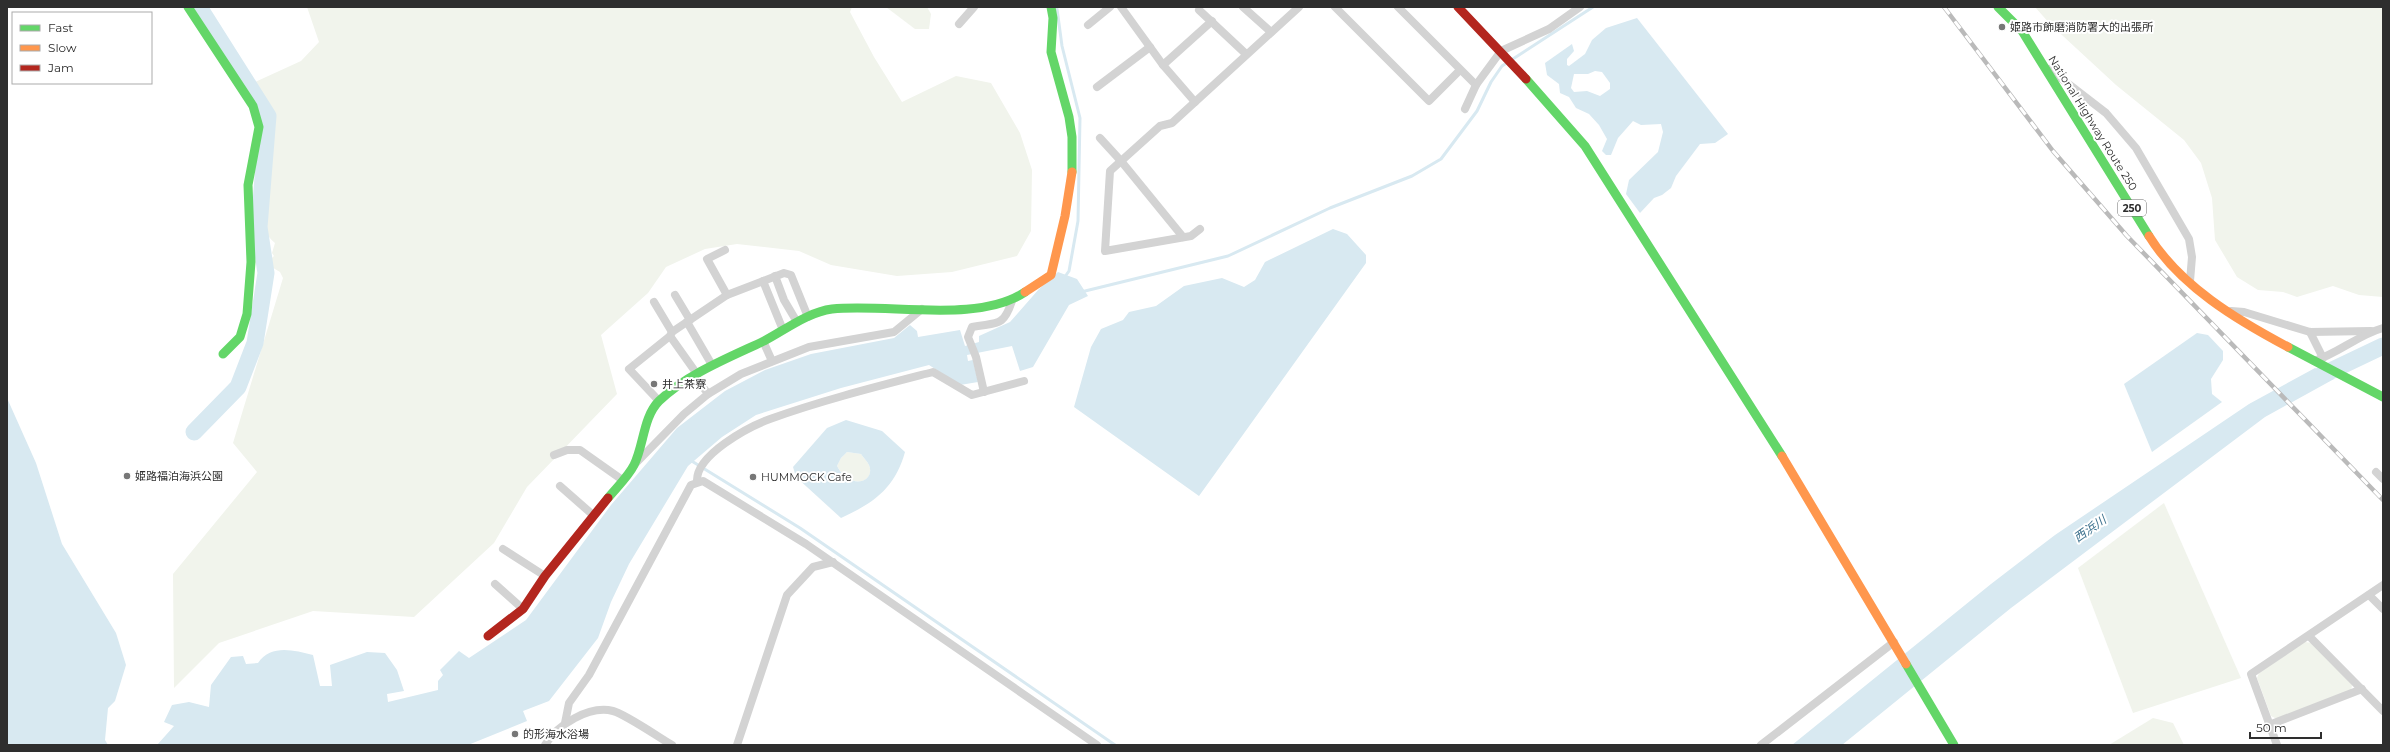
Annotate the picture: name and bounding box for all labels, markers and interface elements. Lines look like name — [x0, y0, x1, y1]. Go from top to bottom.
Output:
legend — [12, 12, 152, 84]
text: Fast — [48, 20, 73, 35]
place label: 姫路市飾磨消防署大的出張所 — [2010, 20, 2154, 34]
marker: 姫路市飾磨消防署大的出張所 — [1997, 22, 2007, 32]
text: Slow — [48, 40, 77, 55]
street label: National Highway Route 250 — [2046, 53, 2140, 193]
text: Jam — [47, 60, 74, 75]
road number: 250 — [2118, 200, 2146, 216]
place label: 井上茶寮 — [662, 377, 706, 391]
marker: 井上茶寮 — [649, 379, 659, 389]
place label: 姫路福泊海浜公園 — [135, 469, 223, 483]
place label: HUMMOCK Cafe — [761, 470, 852, 484]
marker: 姫路福泊海浜公園 — [122, 471, 132, 481]
marker: HUMMOCK Cafe — [748, 472, 758, 482]
water label: 西浜川 — [2071, 511, 2110, 545]
scale bar — [2250, 714, 2321, 740]
text: 50 m — [2256, 720, 2287, 735]
place label: 的形海水浴場 — [523, 727, 589, 741]
marker: 的形海水浴場 — [510, 729, 520, 739]

